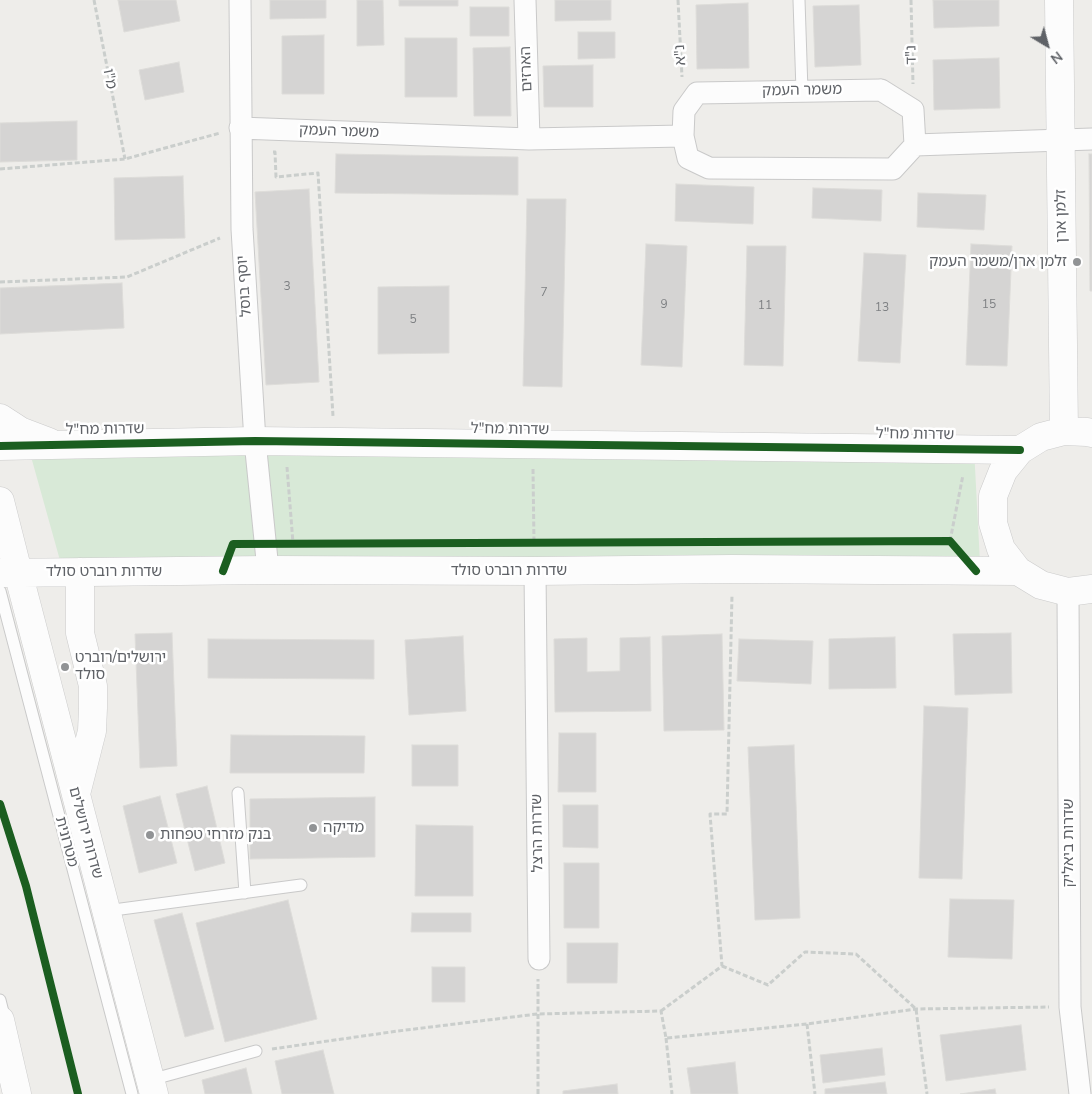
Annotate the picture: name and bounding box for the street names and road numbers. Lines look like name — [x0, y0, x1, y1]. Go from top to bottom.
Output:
street label: נ"א — [671, 44, 691, 66]
street label: נ"ד — [903, 45, 921, 65]
street label: הארזים — [517, 46, 537, 92]
street label: מ"ו — [98, 67, 120, 91]
street label: משמר העמק — [762, 81, 842, 101]
street label: משמר העמק — [299, 122, 379, 142]
street label: זלמן ארן — [1053, 189, 1071, 243]
street label: יוסף בוסל — [234, 255, 256, 317]
street label: שדרות מח"ל — [66, 420, 144, 440]
street label: שדרות מח"ל — [471, 420, 549, 440]
street label: שדרות מח"ל — [876, 425, 954, 445]
street label: שדרות רוברט סולד — [451, 562, 567, 580]
street label: שדרות רוברט סולד — [46, 563, 162, 581]
street label: שדרות ירושלים — [64, 785, 106, 881]
street label: שדרות הרצל — [528, 794, 548, 872]
street label: שדרות ביאליק — [1060, 798, 1078, 888]
street label: מטרונית — [51, 815, 81, 869]

